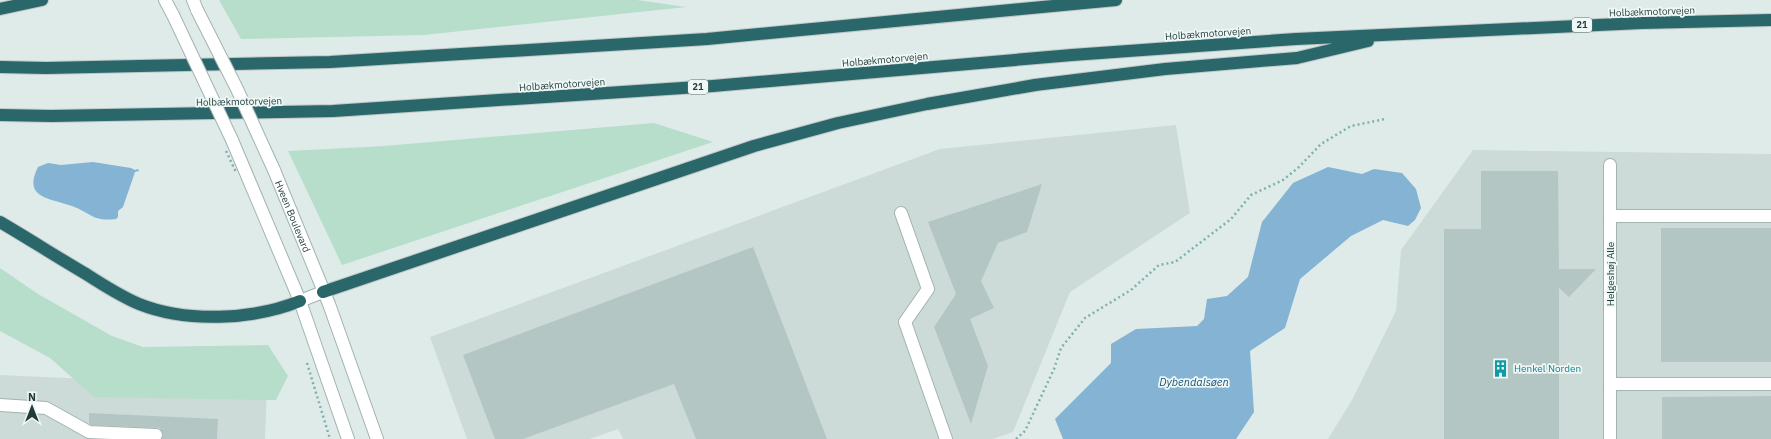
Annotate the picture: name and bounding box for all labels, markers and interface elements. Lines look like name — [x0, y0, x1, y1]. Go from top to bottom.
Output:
street label: Holbækmotorvejen — [1609, 3, 1695, 20]
road number: 21 — [1572, 18, 1592, 32]
street label: Holbækmotorvejen — [1165, 24, 1252, 43]
street label: Holbækmotorvejen — [842, 49, 929, 70]
street label: Holbækmotorvejen — [519, 75, 606, 94]
road number: 21 — [688, 80, 708, 94]
street label: Holbækmotorvejen — [196, 94, 282, 109]
street label: Hveen Boulevard — [272, 179, 313, 254]
street label: Helgeshøj Alle — [1604, 241, 1617, 306]
building icon: Henkel Norden — [1491, 358, 1511, 378]
place label: Henkel Norden — [1514, 362, 1581, 375]
water label: Dybendalsøen — [1159, 375, 1229, 389]
north arrow — [12, 387, 52, 427]
text: N — [28, 390, 36, 404]

